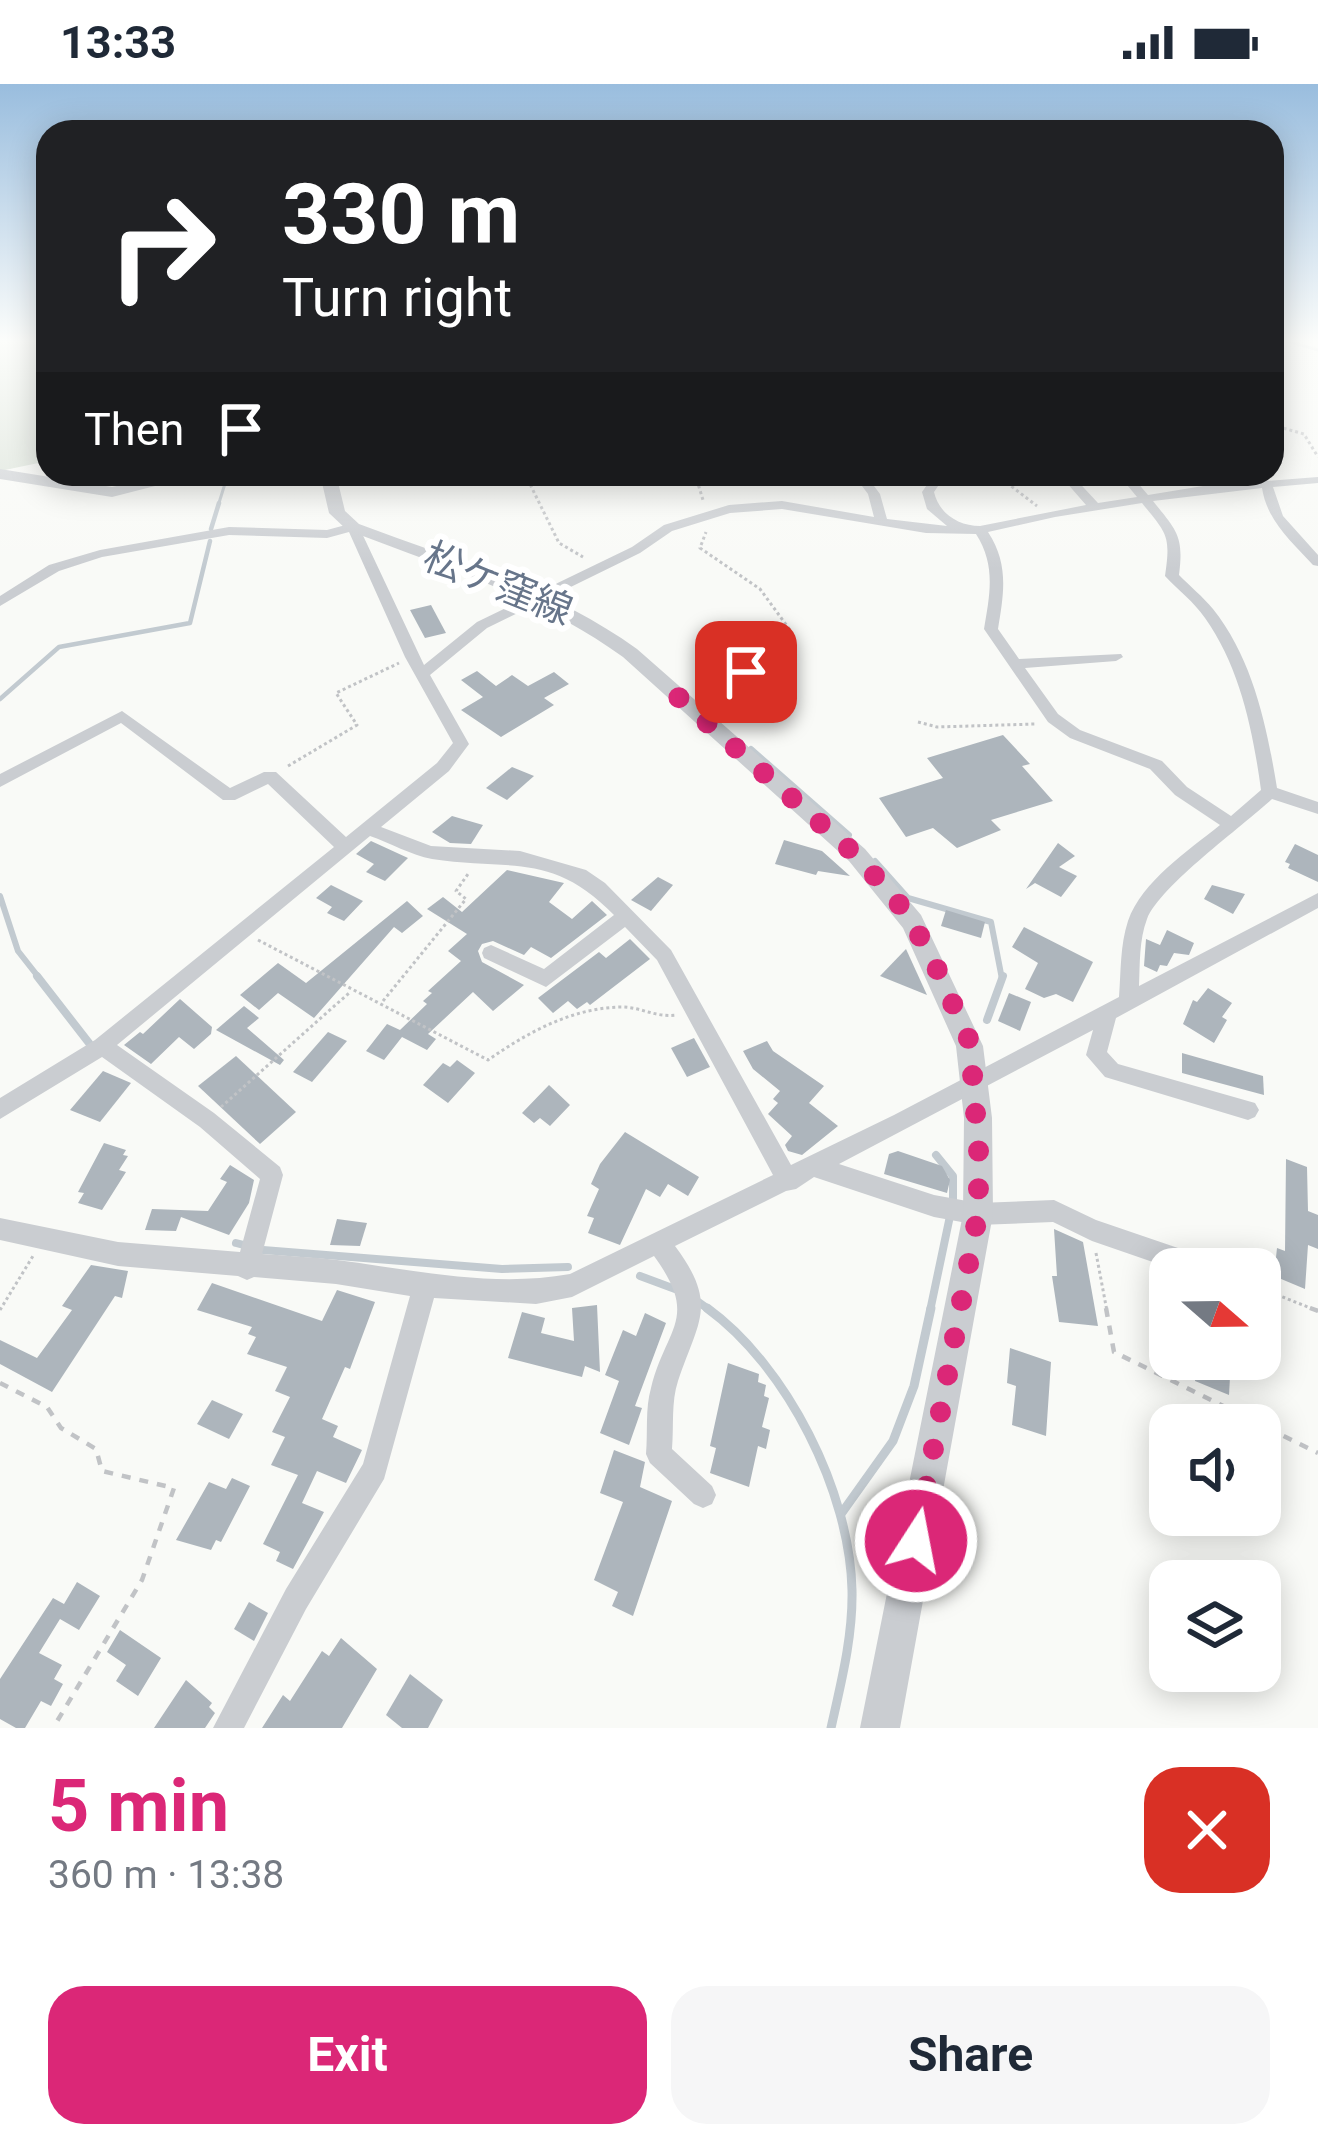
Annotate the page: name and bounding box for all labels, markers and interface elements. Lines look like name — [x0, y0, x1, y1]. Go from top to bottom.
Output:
text: 13:33 — [60, 16, 176, 69]
text: 330 m — [282, 165, 520, 264]
icon: right — [84, 168, 240, 324]
text: Turn right — [282, 266, 512, 329]
icon: arrive — [208, 396, 274, 462]
text: Then — [84, 403, 184, 456]
street label: 松ケ窪線 — [417, 533, 579, 635]
pin — [695, 621, 797, 723]
icon: arrive — [713, 639, 779, 705]
north arrow — [1149, 1248, 1281, 1380]
map controls — [1149, 1248, 1281, 1692]
button: sound — [1149, 1404, 1281, 1536]
position arrow — [853, 1478, 979, 1604]
button: layers — [1149, 1560, 1281, 1692]
text: 5 min — [48, 1764, 229, 1849]
button: close — [1144, 1767, 1270, 1893]
text: 360 m · 13:38 — [48, 1852, 284, 1898]
button: Exit — [48, 1986, 647, 2124]
button: Share — [671, 1986, 1270, 2124]

